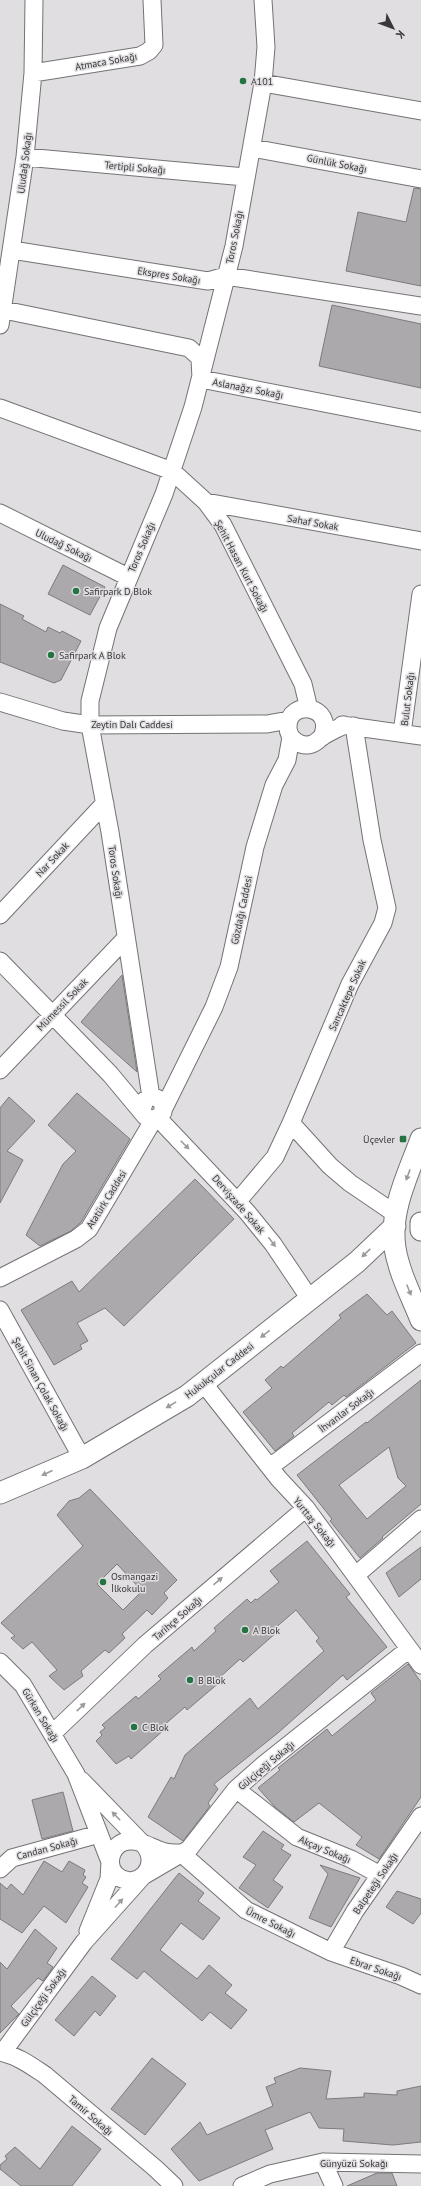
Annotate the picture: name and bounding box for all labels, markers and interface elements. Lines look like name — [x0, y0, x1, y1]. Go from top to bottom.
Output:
north arrow — [373, 8, 413, 48]
text: K — [393, 27, 408, 42]
street label: Atmaca Sokağı — [74, 50, 138, 73]
place label: A101 — [251, 75, 273, 88]
marker: A101 — [238, 76, 248, 86]
street label: Uludağ Sokağı — [14, 132, 35, 194]
street label: Günlük Sokağı — [306, 151, 368, 176]
street label: Tertipli Sokağı — [104, 158, 166, 177]
street label: Toros Sokağı — [223, 209, 246, 265]
street label: Ekspres Sokağı — [136, 264, 201, 287]
street label: Aslanağzı Sokağı — [211, 375, 284, 402]
street label: Sahaf Sokak — [286, 512, 340, 533]
street label: Şehit Hasan Kurt Sokağı — [212, 518, 271, 615]
street label: Toros Sokağı — [125, 520, 158, 574]
street label: Uludağ Sokağı — [33, 526, 94, 565]
place label: Safirpark D Blok — [84, 585, 152, 598]
marker: Safirpark D Blok — [71, 586, 81, 596]
place label: Safirpark A Blok — [59, 649, 126, 662]
marker: Safirpark A Blok — [46, 650, 56, 660]
street label: Bulut Sokağı — [398, 671, 417, 727]
street label: Zeytin Dalı Caddesi — [91, 718, 173, 731]
street label: Nar Sokak — [33, 839, 72, 879]
street label: Toros Sokağı — [105, 845, 126, 900]
street label: Gözdağı Caddesi — [228, 874, 255, 946]
street label: Sancaktepe Sokak — [326, 957, 369, 1033]
street label: Mümessil Sokak — [34, 975, 91, 1033]
place label: Üçevler — [363, 1133, 396, 1146]
marker: Üçevler — [398, 1134, 408, 1144]
one-way arrow — [180, 1140, 190, 1150]
street label: Atatürk Caddesi — [83, 1168, 130, 1231]
one-way arrow — [404, 1170, 410, 1182]
street label: Dervişzade Sokak — [209, 1172, 268, 1237]
one-way arrow — [267, 1237, 276, 1248]
one-way arrow — [361, 1248, 372, 1257]
one-way arrow — [406, 1285, 412, 1296]
one-way arrow — [260, 1330, 271, 1338]
street label: Şehit Sinan Çolak Sokağı — [9, 1335, 72, 1433]
street label: Hukukçular Caddesi — [182, 1339, 256, 1401]
street label: İhvanlar Sokağı — [316, 1385, 377, 1435]
one-way arrow — [165, 1402, 177, 1409]
one-way arrow — [41, 1470, 52, 1476]
street label: Yurttaş Sokağı — [290, 1495, 339, 1550]
place label: Osmangazi İlkokulu — [111, 1570, 158, 1595]
marker: Osmangazi İlkokulu — [98, 1577, 108, 1587]
one-way arrow — [213, 1577, 224, 1586]
street label: Tarihçe Sokağı — [150, 1593, 205, 1643]
place label: A Blok — [253, 1624, 280, 1637]
marker: A Blok — [240, 1625, 250, 1635]
place label: B Blok — [198, 1674, 226, 1687]
marker: B Blok — [185, 1675, 195, 1685]
street label: Gürkan Sokağı — [19, 1686, 62, 1745]
one-way arrow — [76, 1702, 86, 1711]
place label: C Blok — [142, 1721, 169, 1734]
marker: C Blok — [129, 1722, 139, 1732]
street label: Gülçiçeği Sokağı — [235, 1738, 297, 1793]
one-way arrow — [111, 1811, 121, 1821]
street label: Akçay Sokağı — [297, 1833, 353, 1866]
street label: Candan Sokağı — [15, 1834, 79, 1863]
street label: Balpeteği Sokağı — [350, 1850, 401, 1917]
one-way arrow — [114, 1898, 124, 1908]
street label: Ümre Sokağı — [244, 1904, 298, 1941]
street label: Ebrar Sokağı — [348, 1954, 403, 1983]
street label: Gülçiçeği Sokağı — [18, 1965, 69, 2029]
street label: Tamir Sokağı — [66, 2092, 116, 2138]
street label: Günyüzü Sokağı — [320, 2157, 388, 2170]

